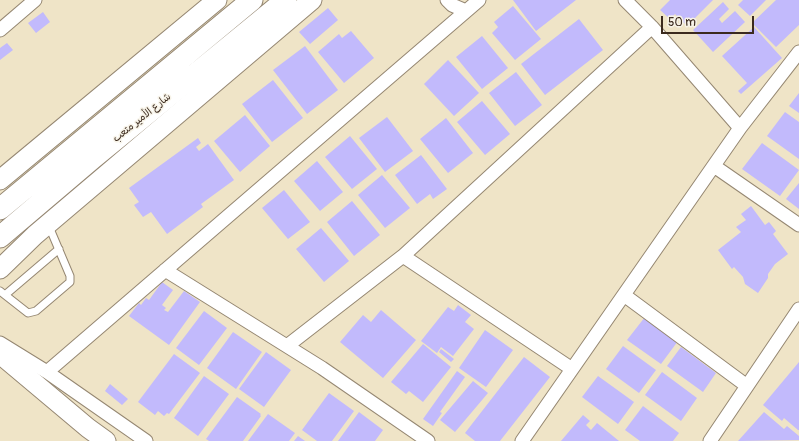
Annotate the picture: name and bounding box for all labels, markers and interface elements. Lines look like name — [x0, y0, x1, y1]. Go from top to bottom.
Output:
scale bar — [663, 8, 756, 34]
text: 50 m — [668, 15, 696, 30]
street label: شارع الأمير متعب — [111, 91, 173, 145]

